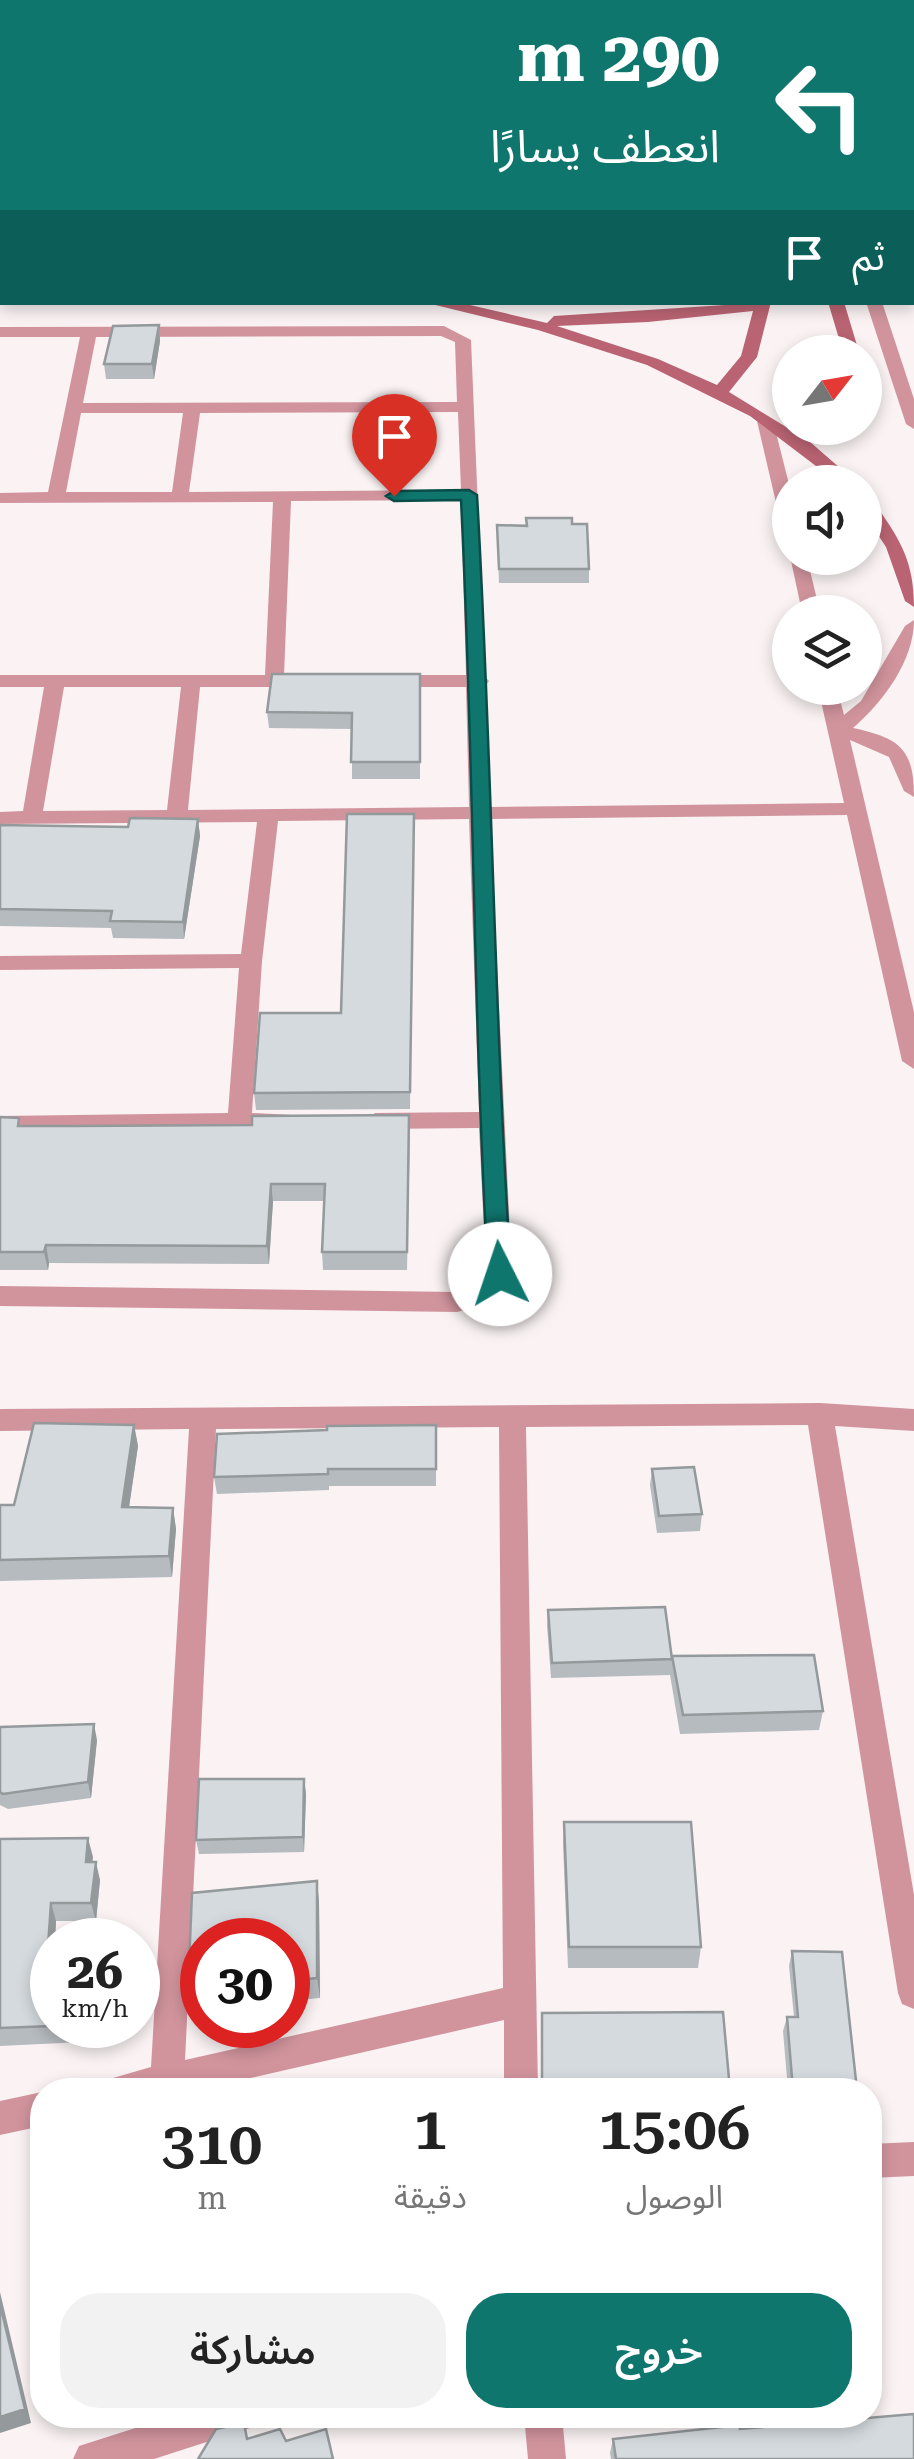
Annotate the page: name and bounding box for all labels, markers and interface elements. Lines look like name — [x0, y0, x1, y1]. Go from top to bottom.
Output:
text: 290 m — [517, 16, 720, 98]
icon: left — [755, 40, 885, 170]
text: انعطف يسارًا — [490, 120, 720, 173]
icon: arrive — [777, 230, 832, 285]
text: ثم — [852, 235, 885, 279]
north arrow — [772, 335, 882, 445]
map controls — [772, 335, 882, 705]
pin — [352, 394, 437, 497]
icon: arrive — [367, 409, 422, 464]
button: sound — [772, 465, 882, 575]
button: layers — [772, 595, 882, 705]
position arrow — [448, 1222, 552, 1326]
speed limit sign: 30 — [180, 1918, 310, 2048]
text: 26 — [67, 1942, 123, 2000]
text: km/h — [62, 1994, 128, 2023]
text: 1 — [414, 2093, 447, 2164]
text: 15:06 — [598, 2093, 750, 2164]
text: 310 — [162, 2108, 262, 2179]
text: دقيقة — [394, 2178, 467, 2216]
text: الوصول — [626, 2178, 723, 2216]
text: m — [197, 2179, 227, 2217]
button: مشاركة — [60, 2293, 446, 2408]
button: خروج — [466, 2293, 852, 2408]

